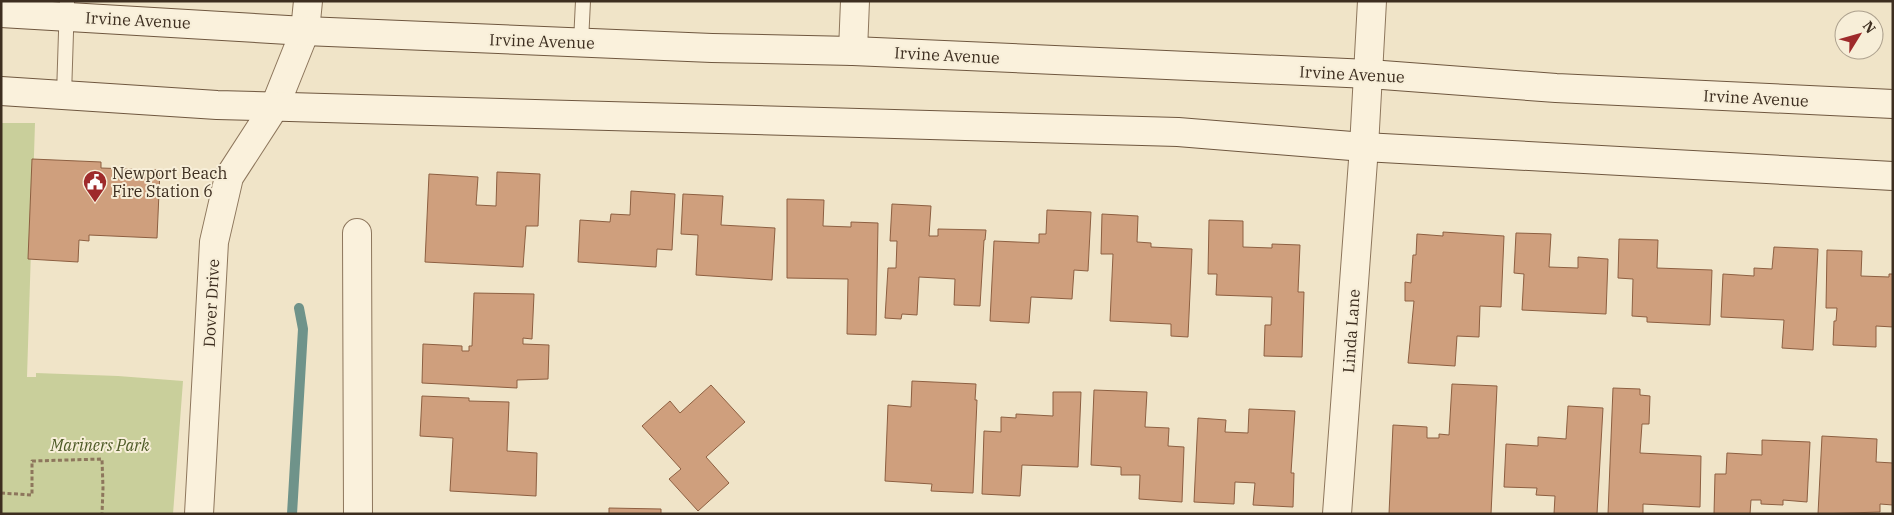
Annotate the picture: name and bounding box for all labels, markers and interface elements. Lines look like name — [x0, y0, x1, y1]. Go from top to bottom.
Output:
street label: Irvine Avenue — [85, 7, 191, 33]
north arrow — [1834, 10, 1884, 60]
text: N — [1859, 17, 1880, 37]
street label: Irvine Avenue — [489, 29, 595, 53]
street label: Irvine Avenue — [894, 42, 1000, 68]
street label: Irvine Avenue — [1299, 61, 1405, 87]
street label: Irvine Avenue — [1703, 85, 1809, 111]
place label: Newport Beach Fire Station 6 — [112, 163, 227, 201]
public building icon: Newport Beach Fire Station 6 — [82, 169, 108, 203]
street label: Dover Drive — [199, 258, 223, 348]
street label: Linda Lane — [1338, 288, 1364, 374]
park label: Mariners Park — [49, 435, 150, 455]

